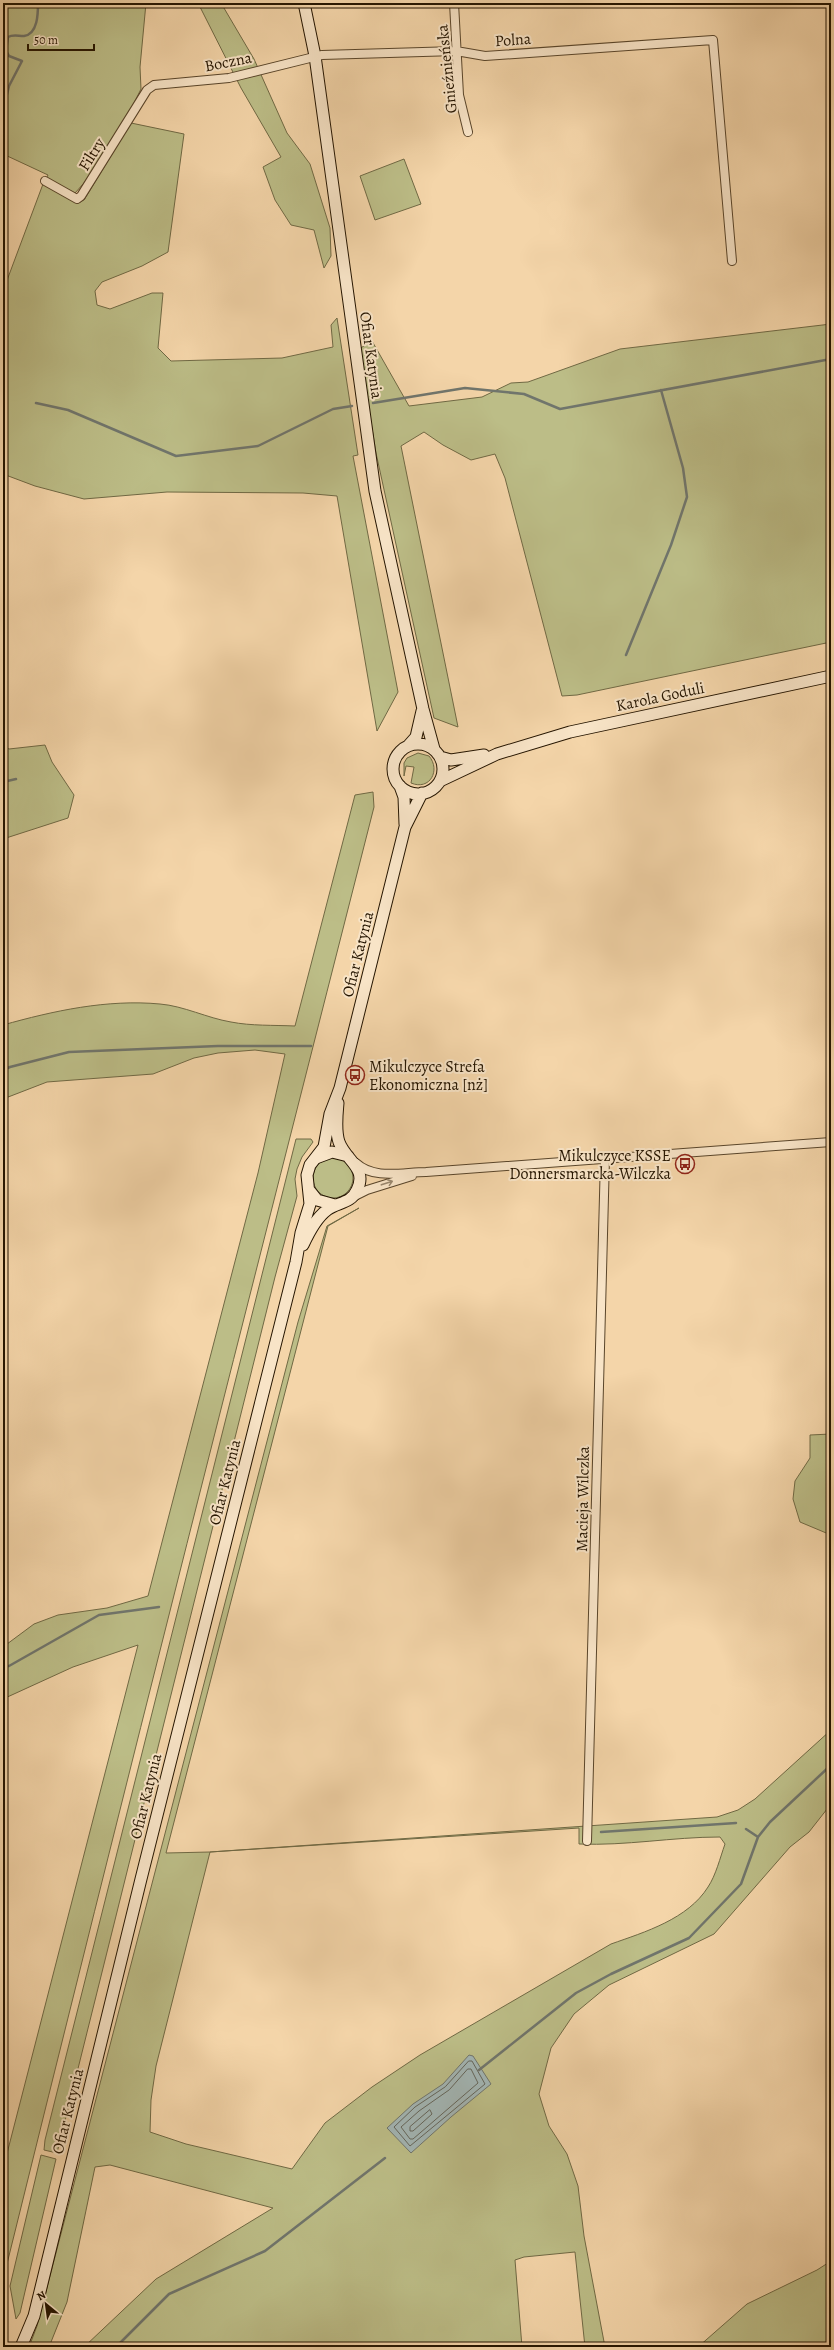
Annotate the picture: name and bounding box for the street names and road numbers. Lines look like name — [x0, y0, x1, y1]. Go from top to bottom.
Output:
street label: Gnieźnieńska — [431, 23, 463, 114]
street label: Polna — [494, 28, 532, 52]
street label: Boczna — [203, 47, 254, 77]
street label: Filtry — [73, 133, 111, 175]
street label: Ofiar Katynia — [354, 310, 388, 401]
street label: Karola Goduli — [614, 677, 706, 717]
street label: Ofiar Katynia — [337, 909, 379, 999]
street label: Ofiar Katynia — [204, 1437, 246, 1527]
street label: Macieja Wilczka — [571, 1445, 595, 1552]
street label: Ofiar Katynia — [125, 1751, 167, 1841]
street label: Ofiar Katynia — [47, 2066, 89, 2156]

